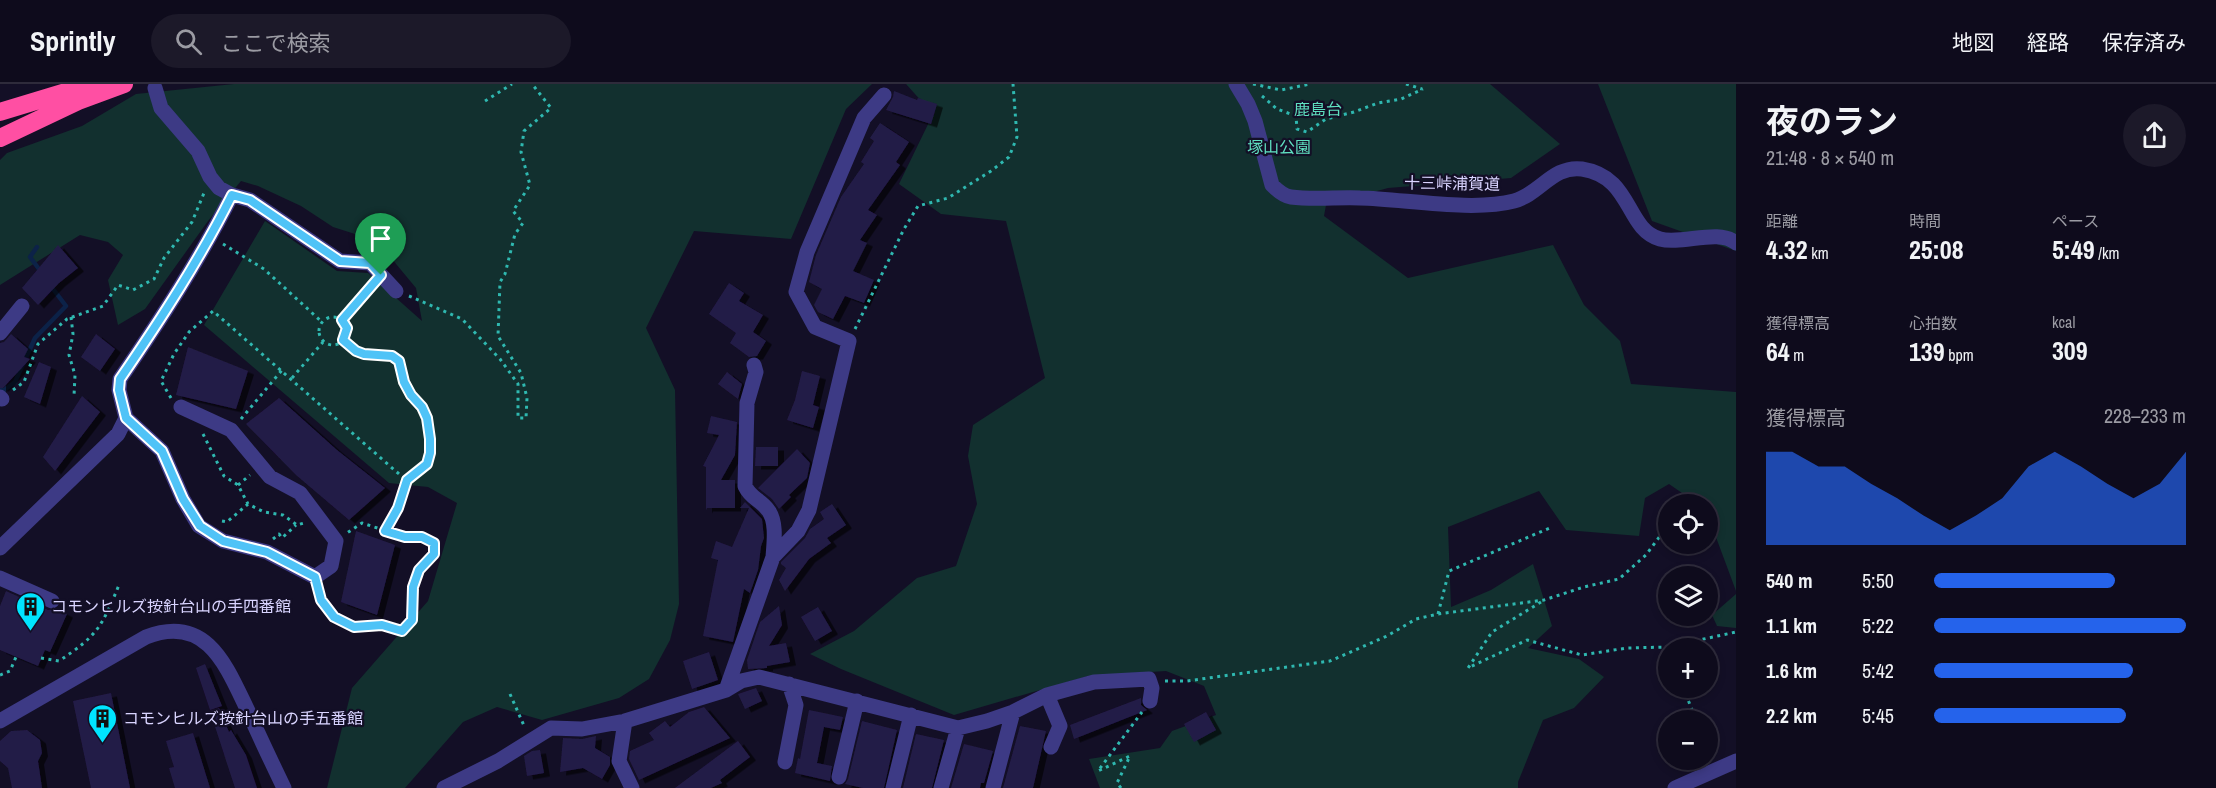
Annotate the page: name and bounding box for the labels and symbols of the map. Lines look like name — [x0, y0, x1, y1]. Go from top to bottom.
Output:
park label: 鹿島台 — [1294, 98, 1342, 120]
park label: 塚山公園 — [1247, 136, 1311, 158]
street label: 十三峠浦賀道 — [1404, 171, 1500, 195]
pin — [355, 213, 406, 275]
building icon: コモンヒルズ按針台山の手四番館 — [14, 590, 46, 632]
place label: コモンヒルズ按針台山の手四番館 — [51, 595, 291, 617]
building icon: コモンヒルズ按針台山の手五番館 — [86, 702, 118, 744]
place label: コモンヒルズ按針台山の手五番館 — [123, 707, 363, 729]

